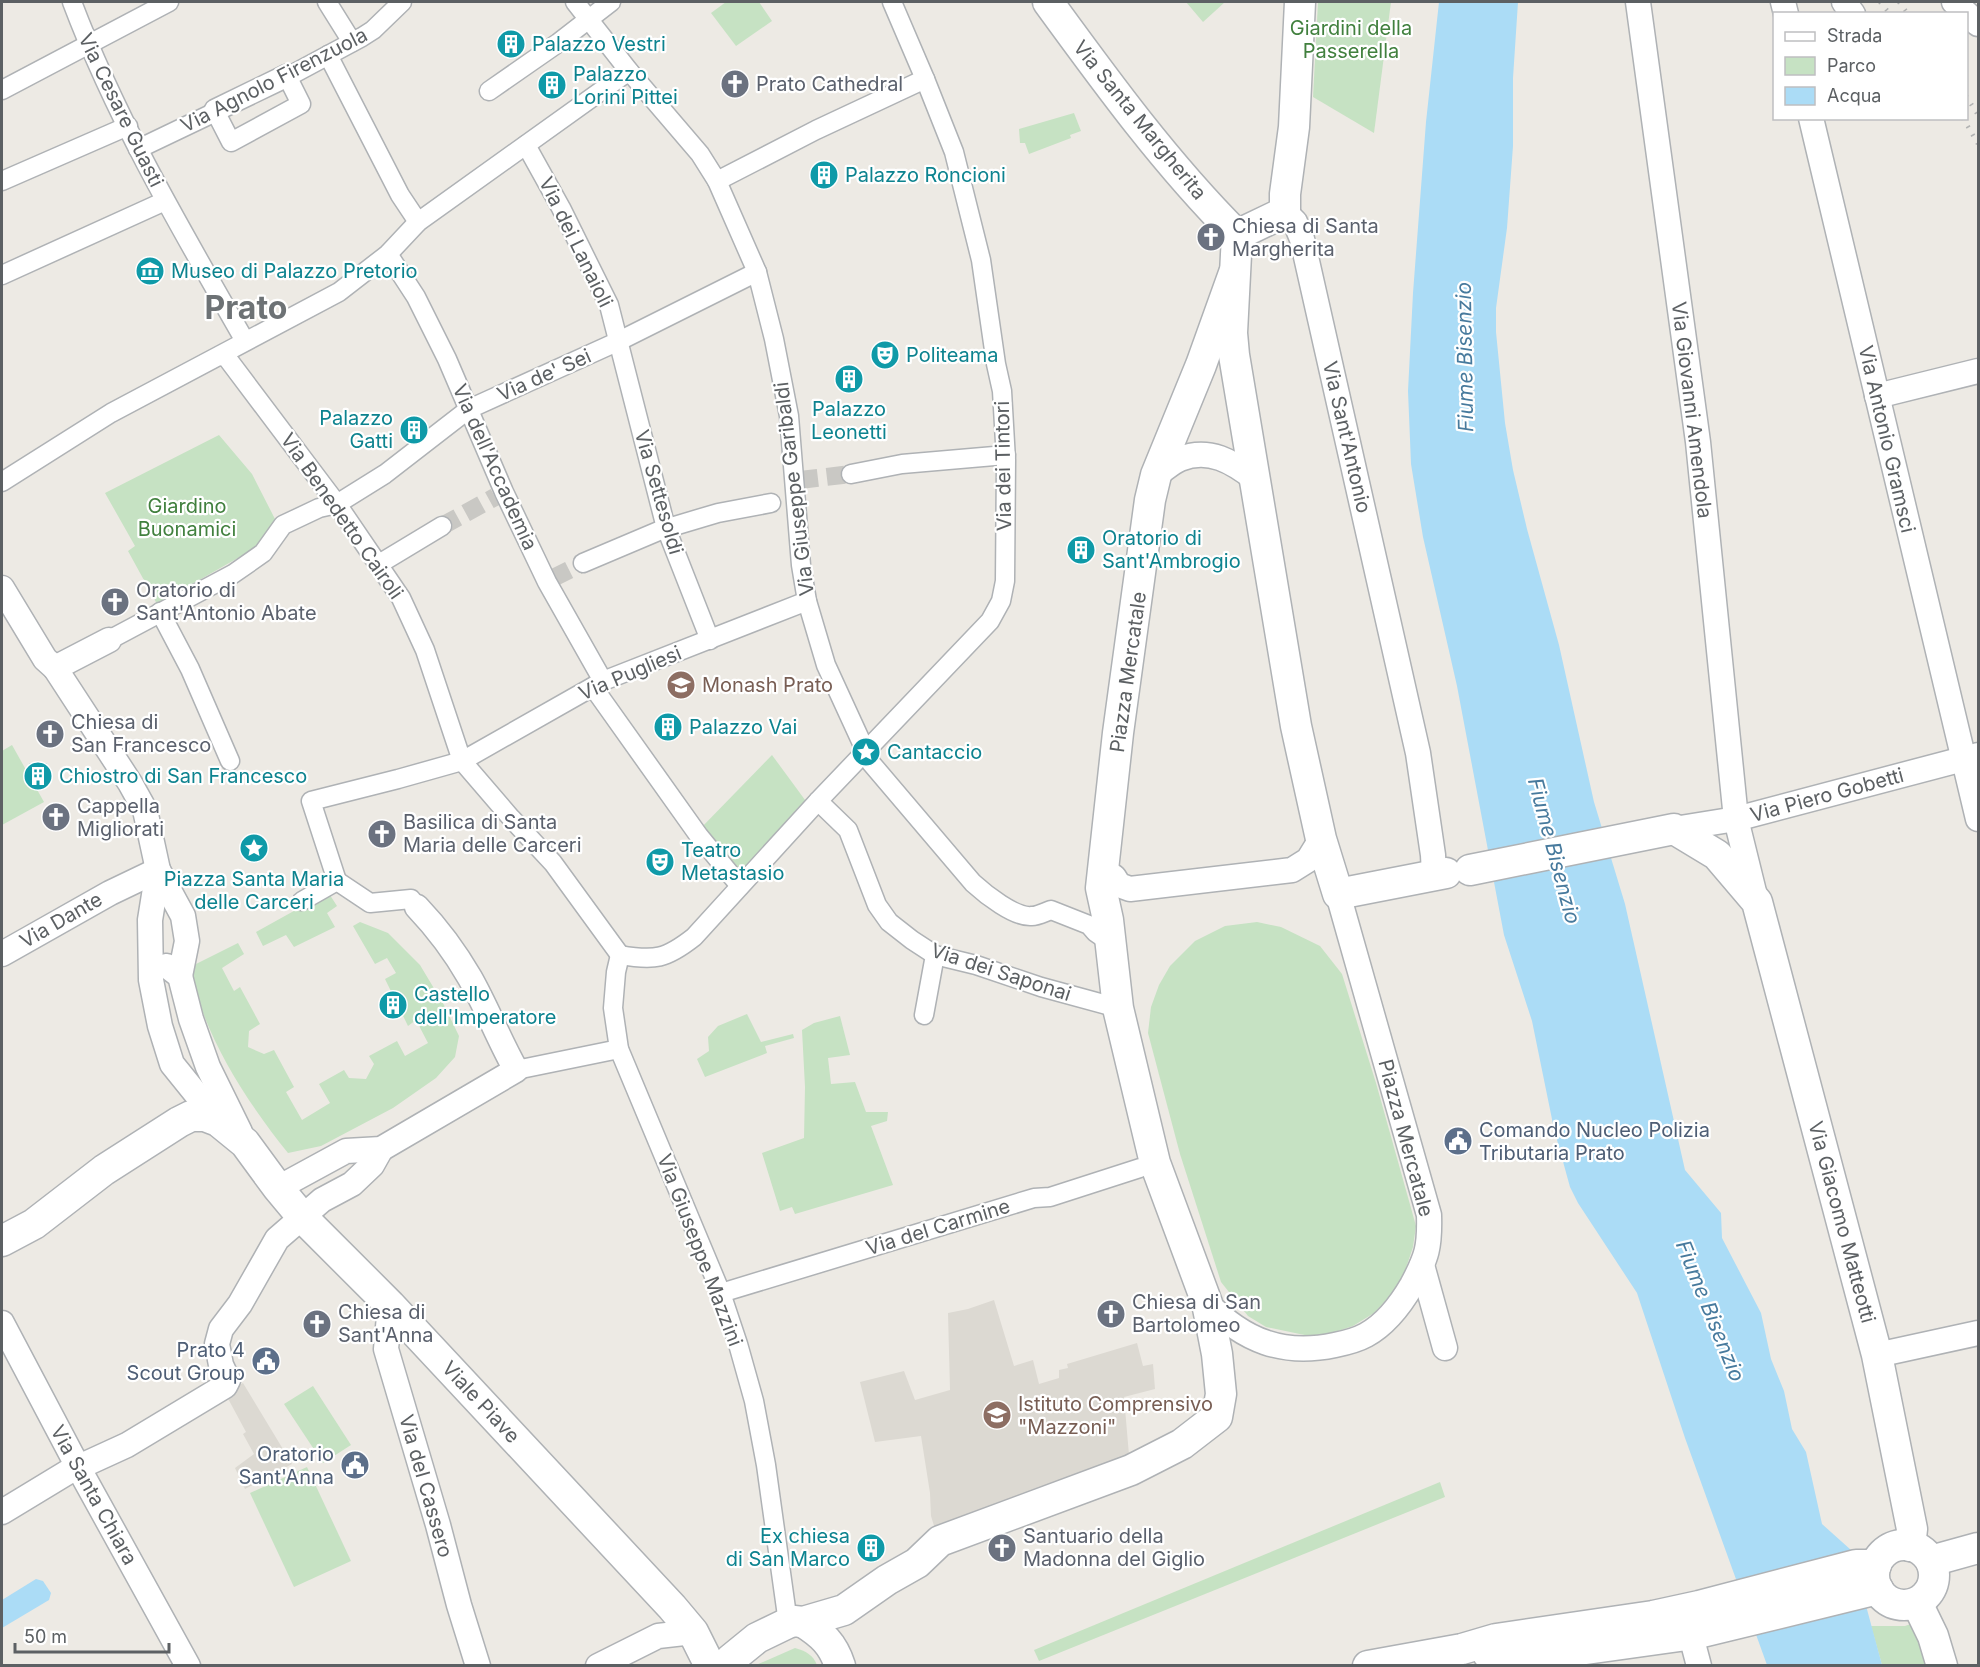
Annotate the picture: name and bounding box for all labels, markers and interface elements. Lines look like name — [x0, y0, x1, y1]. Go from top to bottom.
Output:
legend — [1773, 12, 1968, 120]
park label: Giardini della Passerella — [1290, 16, 1412, 63]
street label: Via Agnolo Firenzuola — [177, 23, 371, 137]
text: Strada — [1827, 25, 1882, 46]
building icon: Palazzo Vestri — [495, 28, 527, 60]
street label: Via Cesare Guasti — [73, 29, 169, 191]
place label: Palazzo Vestri — [532, 32, 666, 56]
street label: Via Santa Margherita — [1068, 36, 1212, 204]
text: Parco — [1827, 55, 1876, 76]
place label: Palazzo Lorini Pittei — [573, 62, 678, 109]
church icon: Prato Cathedral — [719, 68, 751, 100]
building icon: Palazzo Lorini Pittei — [536, 69, 568, 101]
place label: Prato Cathedral — [756, 72, 903, 96]
text: Acqua — [1827, 85, 1881, 106]
building icon: Palazzo Roncioni — [808, 159, 840, 191]
place label: Palazzo Roncioni — [845, 163, 1006, 187]
street label: Via dei Lanaioli — [534, 173, 618, 311]
place label: Chiesa di Santa Margherita — [1232, 214, 1379, 261]
church icon: Chiesa di Santa Margherita — [1195, 221, 1227, 253]
museum icon: Museo di Palazzo Pretorio — [134, 255, 166, 287]
place label: Museo di Palazzo Pretorio — [171, 259, 418, 283]
water label: Fiume Bisenzio — [1451, 282, 1478, 432]
district label: Prato — [205, 288, 287, 327]
street label: Via Giovanni Amendola — [1667, 300, 1717, 520]
theatre icon: Politeama — [869, 339, 901, 371]
place label: Politeama — [906, 343, 999, 367]
street label: Via Antonio Gramsci — [1854, 343, 1920, 535]
street label: Via de' Sei — [493, 344, 595, 406]
street label: Via Sant'Antonio — [1318, 359, 1376, 515]
building icon: Palazzo Leonetti — [833, 363, 865, 395]
street label: Via dell'Accademia — [448, 380, 542, 554]
street label: Via Giuseppe Garibaldi — [769, 381, 819, 597]
place label: Palazzo Leonetti — [811, 397, 887, 444]
street label: Via dei Tintori — [990, 401, 1016, 531]
place label: Palazzo Gatti — [319, 406, 393, 453]
building icon: Palazzo Gatti — [398, 414, 430, 446]
street label: Via Settesoldi — [630, 427, 688, 557]
street label: Via Benedetto Cairoli — [276, 428, 408, 604]
park label: Giardino Buonamici — [138, 494, 236, 541]
place label: Oratorio di Sant'Ambrogio — [1102, 526, 1241, 573]
building icon: Oratorio di Sant'Ambrogio — [1065, 534, 1097, 566]
place label: Oratorio di Sant'Antonio Abate — [136, 578, 317, 625]
church icon: Oratorio di Sant'Antonio Abate — [99, 586, 131, 618]
street label: Piazza Mercatale — [1105, 590, 1151, 754]
street label: Via Pugliesi — [575, 641, 685, 705]
school or university icon: Monash Prato — [665, 669, 697, 701]
place label: Monash Prato — [702, 673, 833, 697]
place label: Chiesa di San Francesco — [71, 710, 211, 757]
building icon: Palazzo Vai — [652, 711, 684, 743]
place label: Palazzo Vai — [689, 715, 797, 739]
church icon: Chiesa di San Francesco — [34, 718, 66, 750]
place icon: Cantaccio — [850, 736, 882, 768]
place label: Cantaccio — [887, 740, 982, 764]
building icon: Chiostro di San Francesco — [22, 760, 54, 792]
street label: Via Piero Gobetti — [1748, 763, 1906, 827]
place label: Chiostro di San Francesco — [59, 764, 307, 788]
water label: Fiume Bisenzio — [1523, 775, 1586, 927]
place label: Cappella Migliorati — [77, 794, 164, 841]
church icon: Cappella Migliorati — [40, 801, 72, 833]
place label: Basilica di Santa Maria delle Carceri — [403, 810, 582, 857]
church icon: Basilica di Santa Maria delle Carceri — [366, 818, 398, 850]
place icon: Piazza Santa Maria delle Carceri — [238, 832, 270, 864]
place label: Teatro Metastasio — [681, 838, 784, 885]
theatre icon: Teatro Metastasio — [644, 846, 676, 878]
place label: Piazza Santa Maria delle Carceri — [164, 867, 344, 914]
street label: Via Dante — [16, 887, 106, 953]
street label: Via dei Saponai — [928, 938, 1074, 1006]
place label: Castello dell'Imperatore — [414, 982, 556, 1029]
building icon: Castello dell'Imperatore — [377, 989, 409, 1021]
street label: Piazza Mercatale — [1373, 1057, 1439, 1219]
place label: Comando Nucleo Polizia Tributaria Prato — [1479, 1118, 1710, 1165]
street label: Via Giacomo Matteotti — [1804, 1119, 1880, 1325]
public building icon: Comando Nucleo Polizia Tributaria Prato — [1442, 1125, 1474, 1157]
street label: Via Giuseppe Mazzini — [652, 1150, 748, 1350]
street label: Via del Carmine — [863, 1194, 1013, 1260]
water label: Fiume Bisenzio — [1671, 1237, 1750, 1385]
place label: Chiesa di San Bartolomeo — [1132, 1290, 1261, 1337]
church icon: Chiesa di San Bartolomeo — [1095, 1298, 1127, 1330]
place label: Chiesa di Sant'Anna — [338, 1300, 434, 1347]
church icon: Chiesa di Sant'Anna — [301, 1308, 333, 1340]
place label: Prato 4 Scout Group — [127, 1338, 245, 1385]
public building icon: Prato 4 Scout Group — [250, 1345, 282, 1377]
street label: Viale Piave — [437, 1356, 525, 1448]
place label: Istituto Comprensivo "Mazzoni" — [1018, 1392, 1213, 1439]
school or university icon: Istituto Comprensivo "Mazzoni" — [981, 1399, 1013, 1431]
street label: Via del Cassero — [394, 1412, 458, 1560]
street label: Via Santa Chiara — [46, 1421, 142, 1569]
place label: Oratorio Sant'Anna — [239, 1442, 334, 1489]
public building icon: Oratorio Sant'Anna — [339, 1449, 371, 1481]
place label: Ex chiesa di San Marco — [726, 1524, 850, 1571]
place label: Santuario della Madonna del Giglio — [1023, 1524, 1205, 1571]
building icon: Ex chiesa di San Marco — [855, 1532, 887, 1564]
church icon: Santuario della Madonna del Giglio — [986, 1532, 1018, 1564]
scale bar — [15, 1616, 170, 1654]
text: 50 m — [24, 1626, 67, 1647]

